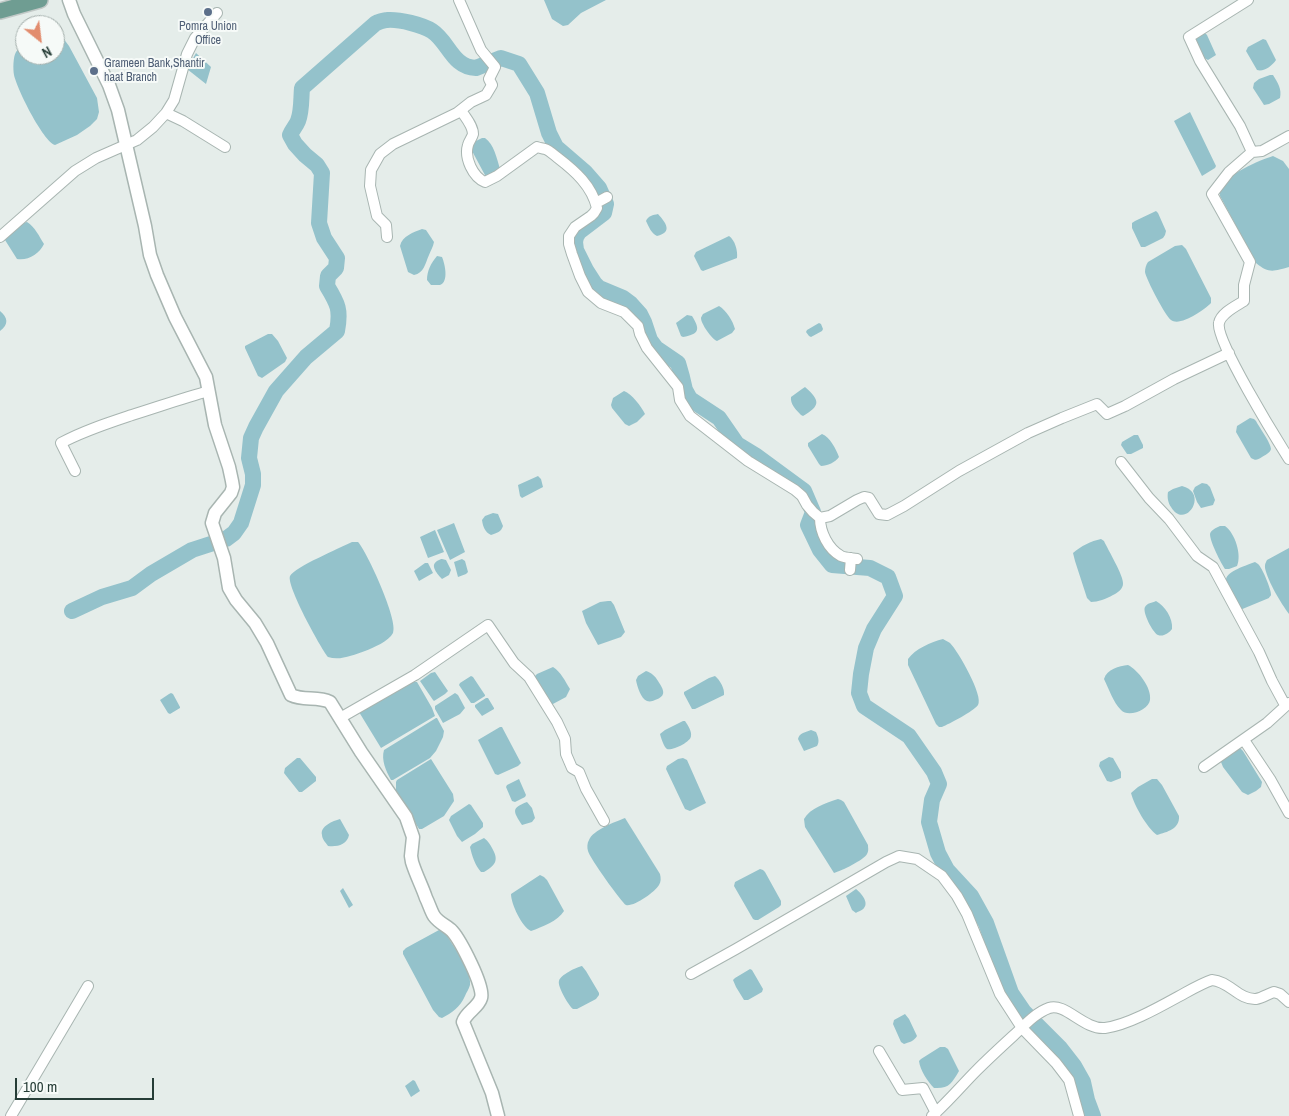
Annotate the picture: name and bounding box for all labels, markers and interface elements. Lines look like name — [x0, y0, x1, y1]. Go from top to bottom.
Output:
marker: Pomra Union Office — [202, 6, 214, 18]
north arrow — [15, 15, 65, 65]
place label: Pomra Union Office — [179, 20, 237, 48]
text: N — [39, 42, 55, 62]
place label: Grameen Bank,Shantir haat Branch — [104, 57, 205, 85]
marker: Grameen Bank,Shantir haat Branch — [88, 65, 100, 77]
scale bar — [18, 1068, 156, 1100]
text: 100 m — [23, 1076, 57, 1097]

